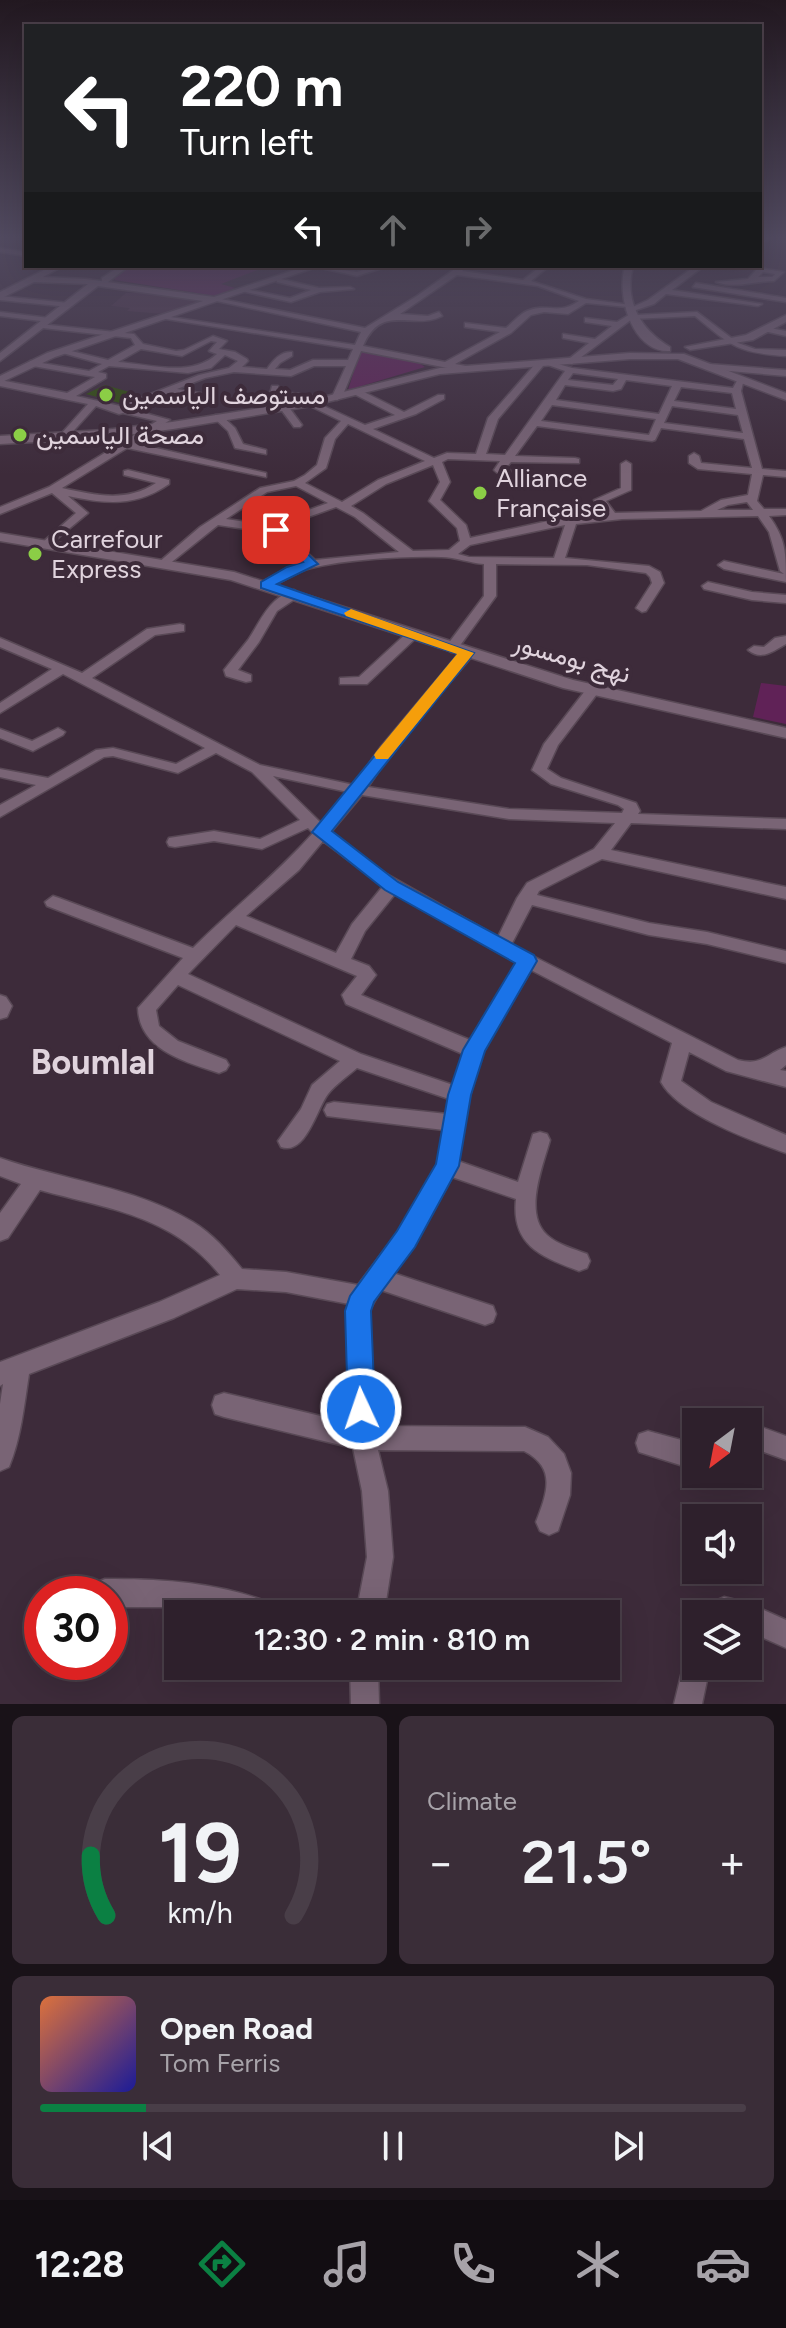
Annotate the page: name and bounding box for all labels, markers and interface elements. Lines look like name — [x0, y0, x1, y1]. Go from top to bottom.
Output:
text: 220 m — [180, 53, 343, 120]
icon: left — [48, 56, 152, 160]
text: Turn left — [180, 121, 314, 164]
icon: left — [287, 208, 331, 252]
icon: ahead — [371, 208, 415, 252]
icon: right — [455, 208, 499, 252]
place label: مستوصف الياسمين — [122, 379, 325, 411]
marker: مستوصف الياسمين — [97, 386, 115, 404]
place label: مصحة الياسمين — [36, 419, 204, 451]
marker: مصحة الياسمين — [11, 426, 29, 444]
place label: Alliance Française — [496, 462, 606, 524]
marker: Alliance Française — [471, 484, 489, 502]
pin — [242, 496, 310, 564]
icon: arrive — [254, 508, 298, 552]
place label: Carrefour Express — [51, 523, 163, 585]
marker: Carrefour Express — [26, 545, 44, 563]
street label: نهج بومسور — [508, 626, 634, 692]
district label: Boumlal — [31, 1042, 155, 1083]
position arrow — [319, 1367, 403, 1451]
north arrow — [682, 1408, 762, 1488]
map controls — [682, 1408, 762, 1680]
button: sound — [682, 1504, 762, 1584]
speed limit sign: 30 — [24, 1576, 128, 1680]
button: layers — [682, 1600, 762, 1680]
text: 12:30 · 2 min · 810 m — [254, 1621, 530, 1658]
text: Climate — [427, 1785, 517, 1817]
text: 19 — [158, 1803, 241, 1903]
text: 21.5° — [521, 1826, 652, 1898]
text: − — [427, 1836, 454, 1889]
text: + — [719, 1836, 746, 1889]
text: km/h — [167, 1896, 232, 1930]
text: Open Road — [160, 2010, 313, 2047]
text: Tom Ferris — [160, 2047, 280, 2079]
icon: previous — [136, 2124, 180, 2168]
icon: pause — [371, 2124, 415, 2168]
icon: next — [606, 2124, 650, 2168]
icon: directions — [194, 2236, 250, 2292]
icon: music — [319, 2236, 375, 2292]
icon: phone — [445, 2236, 501, 2292]
icon: climate — [570, 2236, 626, 2292]
icon: car — [695, 2236, 751, 2292]
text: 12:28 — [35, 2243, 124, 2286]

